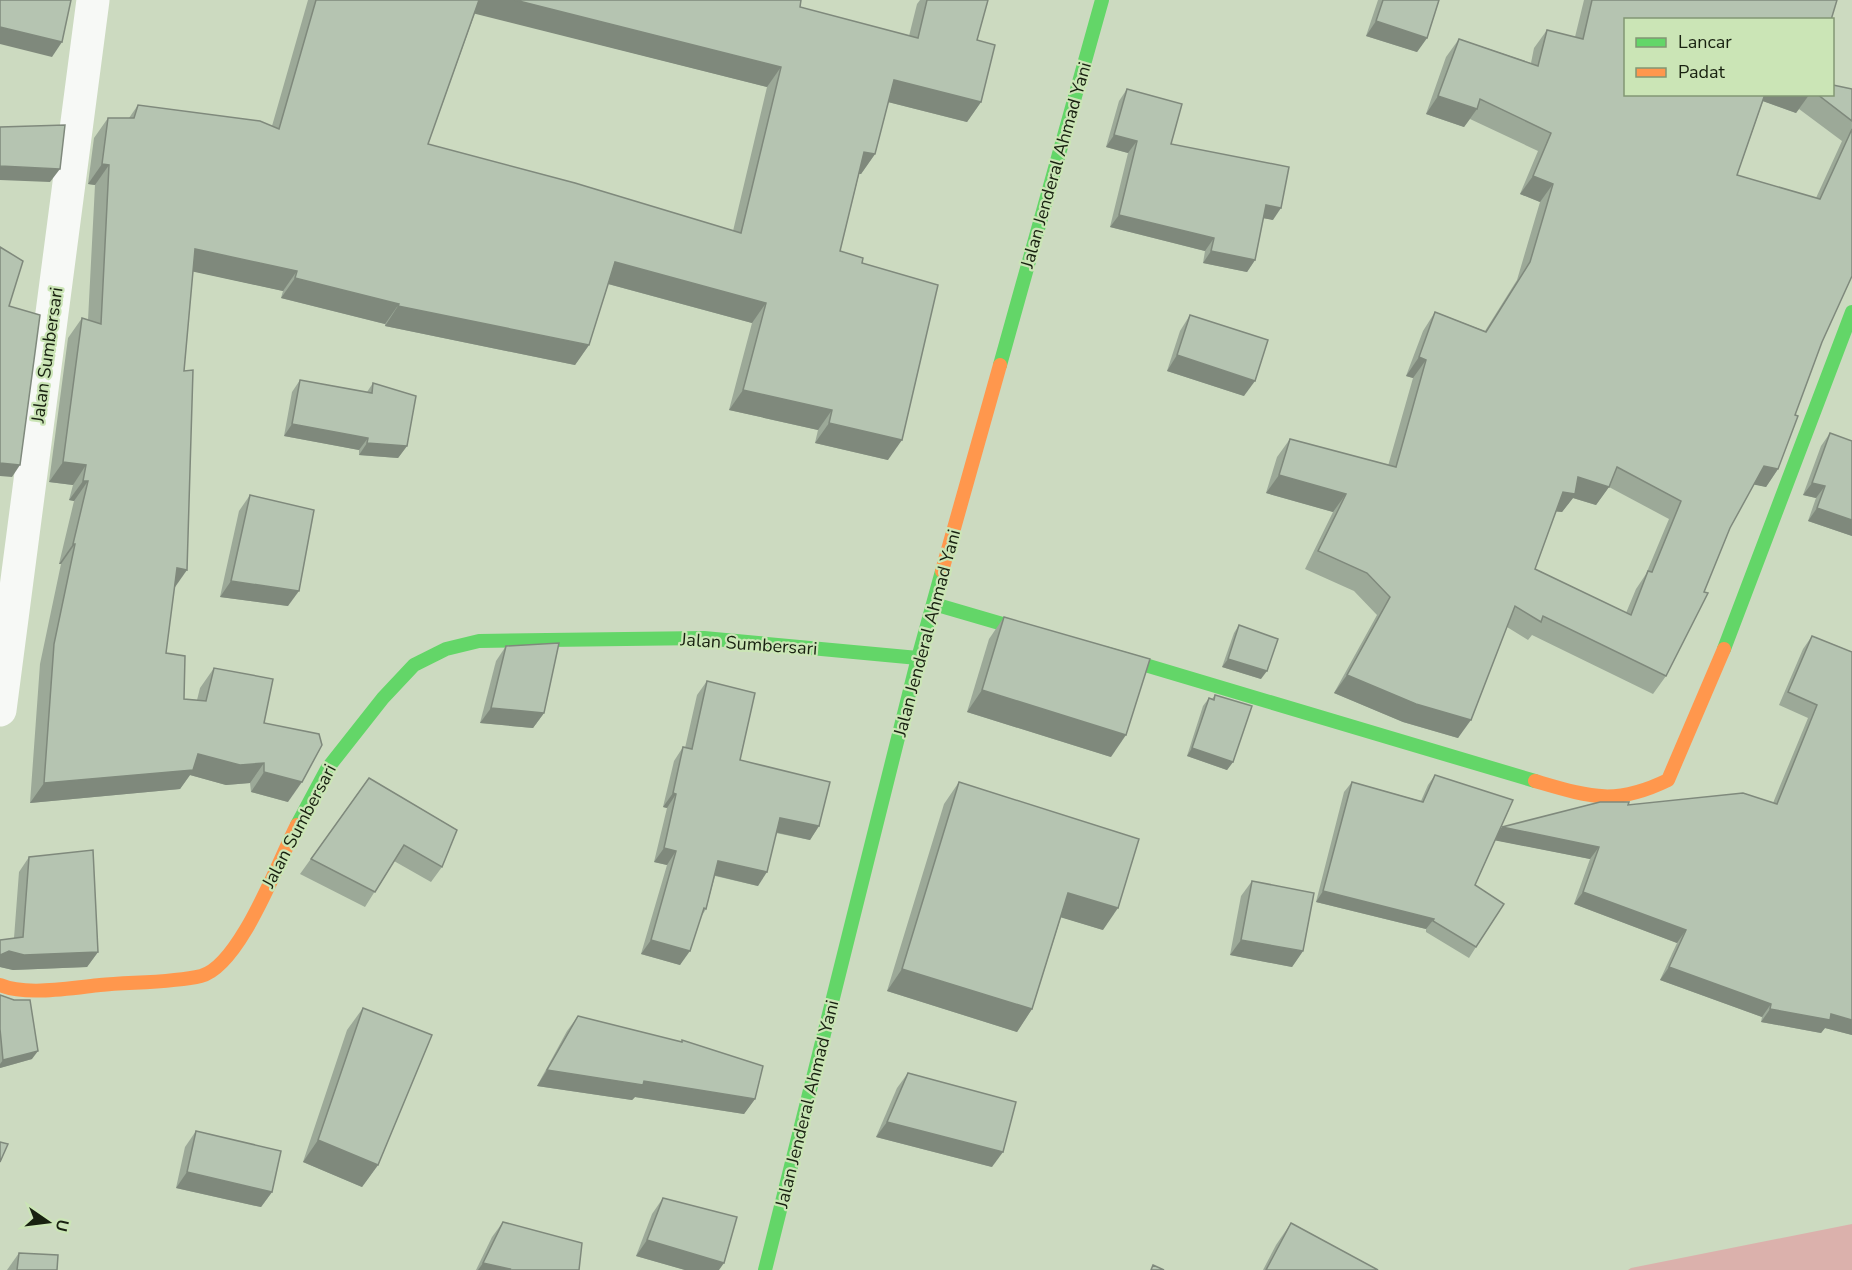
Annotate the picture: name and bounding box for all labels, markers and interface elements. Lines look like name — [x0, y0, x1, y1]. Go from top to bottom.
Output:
legend — [1624, 18, 1834, 96]
text: Lancar — [1678, 30, 1732, 54]
street label: Jalan Jenderal Ahmad Yani — [1015, 59, 1097, 272]
text: Padat — [1678, 60, 1726, 84]
street label: Jalan Sumbersari — [25, 286, 68, 425]
street label: Jalan Jenderal Ahmad Yani — [888, 527, 966, 740]
street label: Jalan Sumbersari — [679, 627, 818, 661]
street label: Jalan Sumbersari — [256, 760, 342, 893]
street label: Jalan Jenderal Ahmad Yani — [769, 998, 844, 1211]
north arrow — [18, 1192, 78, 1252]
text: U — [49, 1217, 74, 1234]

